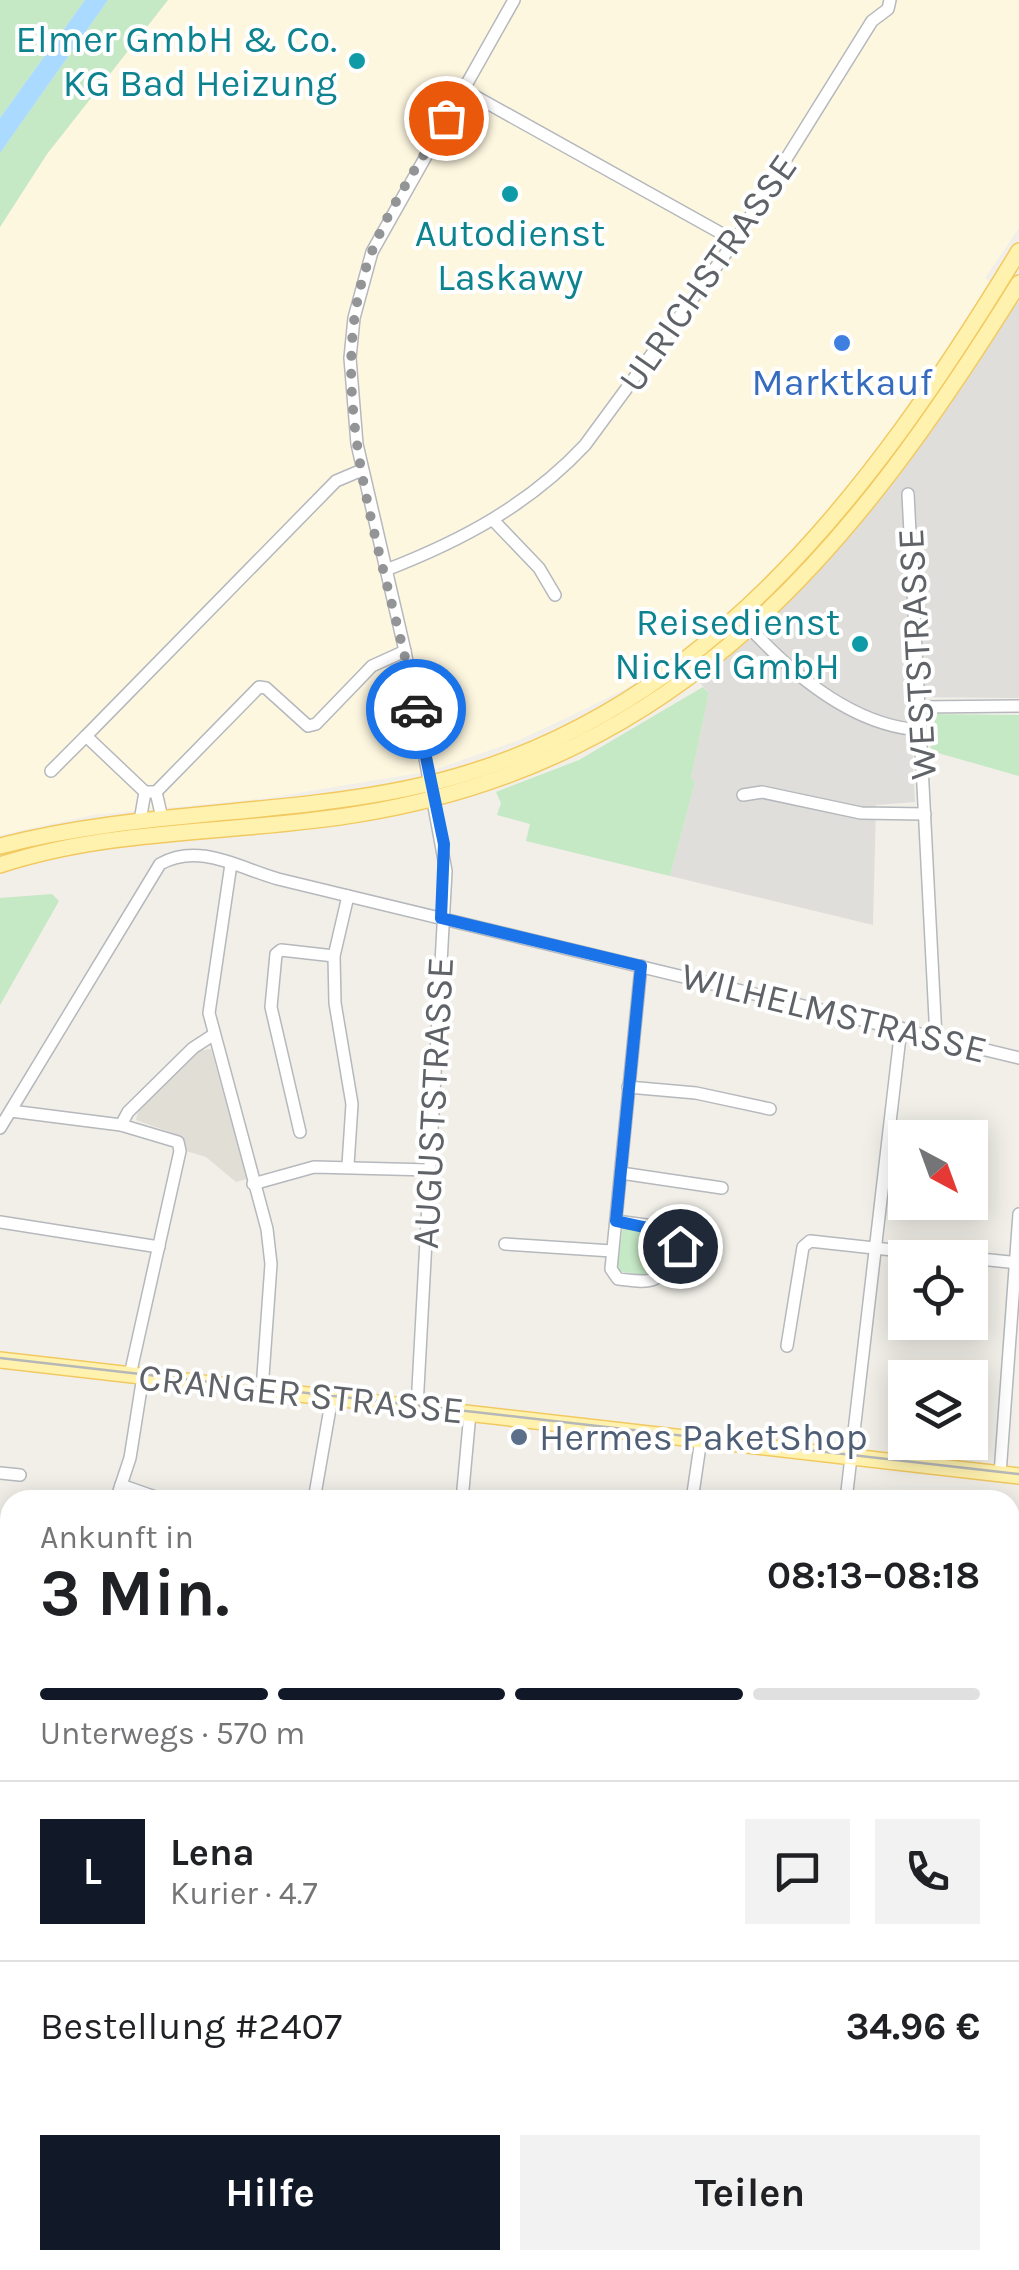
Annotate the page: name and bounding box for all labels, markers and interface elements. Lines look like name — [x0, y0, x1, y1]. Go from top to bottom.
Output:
place label: Elmer GmbH & Co. KG Bad Heizung — [16, 17, 337, 106]
marker: Elmer GmbH & Co. KG Bad Heizung — [346, 50, 368, 72]
pin — [404, 76, 489, 161]
icon: bag — [419, 91, 474, 146]
street label: ULRICHSTRASSE — [609, 146, 807, 400]
marker: Autodienst Laskawy — [499, 183, 521, 205]
place label: Autodienst Laskawy — [415, 211, 605, 300]
marker: Marktkauf — [831, 332, 853, 354]
place label: Marktkauf — [752, 360, 933, 405]
street label: WESTSTRASSE — [888, 527, 946, 781]
place label: Reisedienst Nickel GmbH — [615, 600, 840, 689]
marker: Reisedienst Nickel GmbH — [849, 633, 871, 655]
courier — [366, 659, 466, 759]
icon: car — [389, 682, 444, 737]
street label: WILHELMSTRASSE — [676, 953, 992, 1073]
street label: AUGUSTSTRASSE — [403, 956, 463, 1250]
north arrow — [888, 1120, 988, 1220]
map controls — [888, 1120, 988, 1460]
pin — [638, 1204, 723, 1289]
icon: home — [653, 1219, 708, 1274]
button: locate — [888, 1240, 988, 1340]
street label: CRANGER STRASSE — [136, 1355, 466, 1433]
button: layers — [888, 1360, 988, 1460]
place label: Hermes PaketShop — [539, 1415, 868, 1460]
marker: Hermes PaketShop — [508, 1426, 530, 1448]
text: Ankunft in — [40, 1519, 194, 1556]
text: 08:13–08:18 — [767, 1553, 980, 1598]
text: 3 Min. — [40, 1555, 230, 1631]
text: Unterwegs · 570 m — [40, 1715, 305, 1752]
button: chat — [745, 1819, 850, 1924]
button: phone — [875, 1819, 980, 1924]
text: Lena — [170, 1830, 255, 1875]
text: L — [83, 1849, 102, 1894]
text: Kurier · 4.7 — [170, 1875, 317, 1912]
text: Bestellung #2407 — [40, 2004, 342, 2049]
text: 34.96 € — [846, 2004, 980, 2049]
button: Hilfe — [40, 2135, 500, 2250]
button: Teilen — [520, 2135, 980, 2250]

